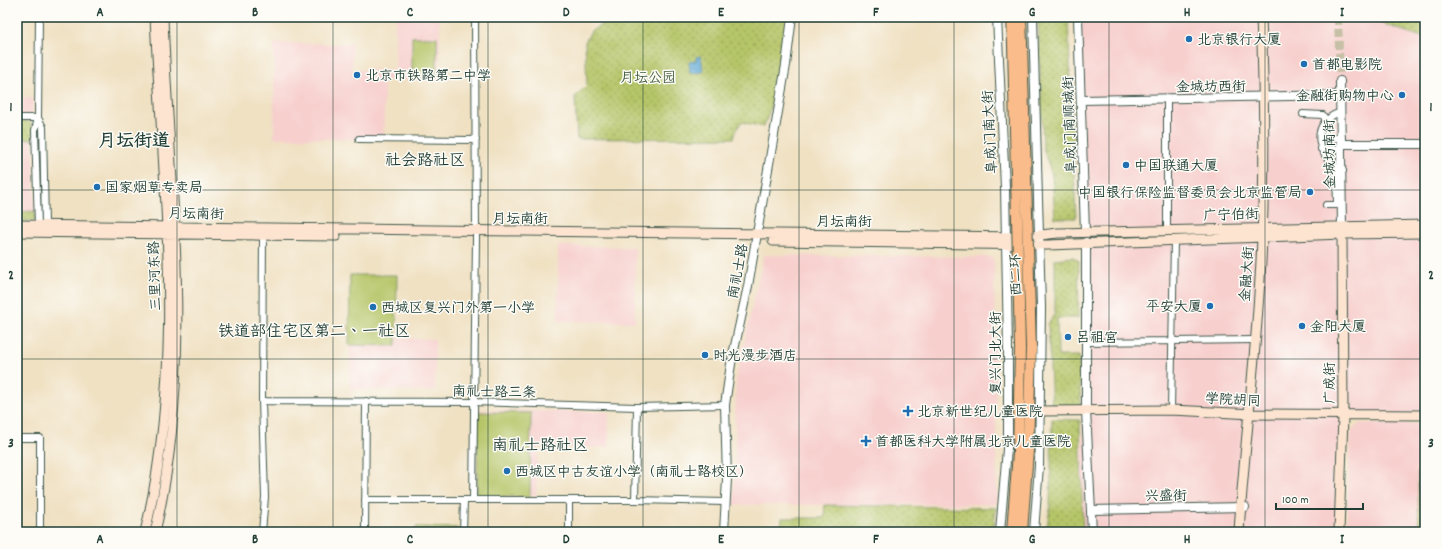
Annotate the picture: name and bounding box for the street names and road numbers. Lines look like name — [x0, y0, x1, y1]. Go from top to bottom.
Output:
street label: 阜成门南顺城街 — [1059, 76, 1083, 174]
street label: 金城坊西街 — [1176, 77, 1246, 99]
street label: 阜成门南大街 — [979, 89, 1003, 174]
street label: 金城坊南街 — [1320, 119, 1342, 189]
street label: 月坛南街 — [168, 205, 224, 225]
street label: 广宁伯街 — [1203, 205, 1259, 227]
street label: 月坛南街 — [492, 210, 548, 230]
street label: 月坛南街 — [816, 213, 872, 233]
street label: 三里河东路 — [145, 241, 167, 311]
street label: 南礼士路 — [724, 242, 754, 301]
street label: 金融大街 — [1236, 246, 1260, 303]
street label: 西二环 — [1006, 254, 1028, 296]
street label: 复兴门北大街 — [987, 311, 1007, 395]
street label: 广成街 — [1321, 362, 1341, 404]
street label: 南礼士路三条 — [452, 382, 536, 404]
street label: 学院胡同 — [1204, 390, 1261, 412]
street label: 兴盛街 — [1145, 487, 1187, 507]

